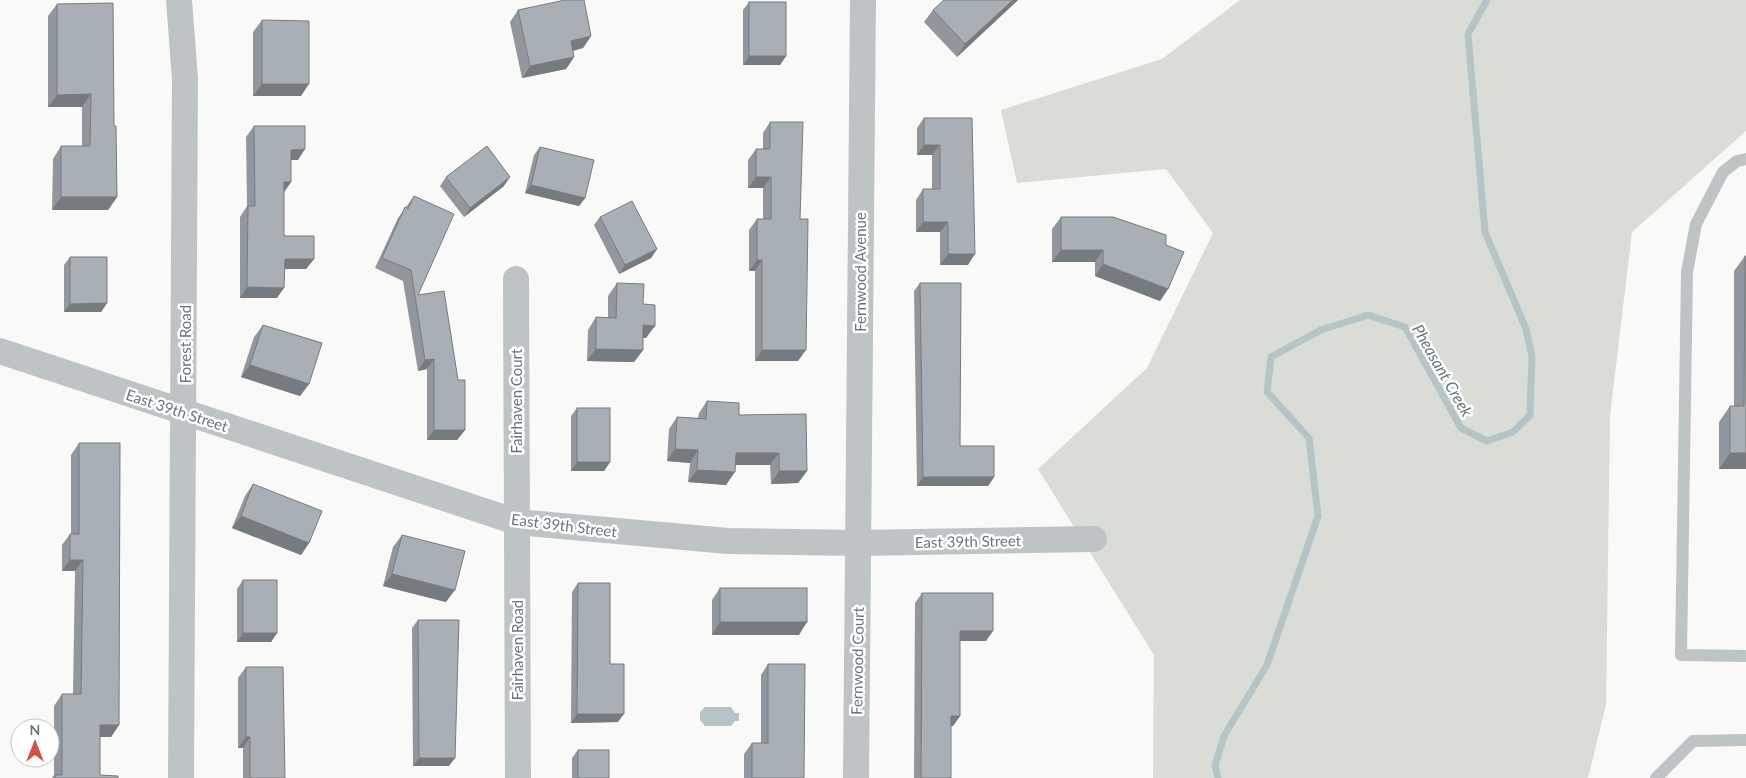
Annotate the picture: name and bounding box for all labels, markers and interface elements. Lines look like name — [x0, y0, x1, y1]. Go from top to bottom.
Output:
street label: Fernwood Avenue — [851, 212, 869, 332]
street label: Forest Road — [176, 305, 194, 383]
water label: Pheasant Creek — [1409, 320, 1477, 420]
street label: Fairhaven Court — [507, 348, 525, 453]
street label: East 39th Street — [124, 385, 231, 435]
street label: East 39th Street — [510, 510, 618, 540]
street label: East 39th Street — [915, 531, 1022, 551]
street label: Fairhaven Road — [508, 600, 526, 700]
street label: Fernwood Court — [847, 606, 867, 715]
north arrow — [10, 718, 60, 768]
text: N — [30, 721, 40, 738]

